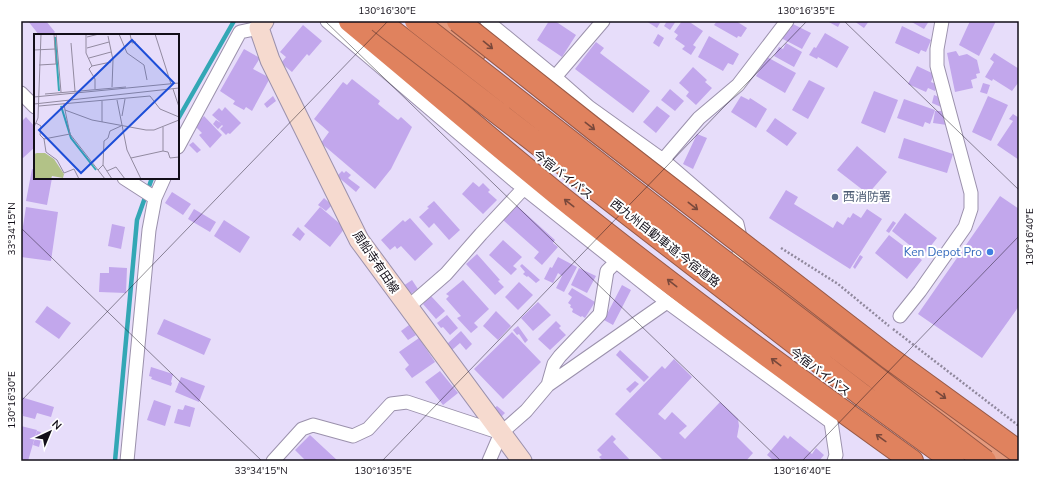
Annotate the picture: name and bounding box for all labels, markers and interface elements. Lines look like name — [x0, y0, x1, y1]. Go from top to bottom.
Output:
text: 130°16'30"E — [358, 4, 416, 18]
text: 130°16'35"E — [777, 4, 835, 18]
inset map — [34, 34, 179, 179]
one-way arrow — [483, 41, 494, 50]
one-way arrow — [585, 122, 596, 131]
street label: 今宿バイパス — [530, 147, 596, 203]
place label: 西消防署 — [843, 189, 891, 205]
marker: 西消防署 — [830, 192, 840, 202]
street label: 西九州自動車道;今宿道路 — [607, 195, 723, 291]
one-way arrow — [564, 199, 575, 208]
text: 33°34'15"N — [5, 202, 19, 256]
one-way arrow — [687, 202, 698, 210]
text: 130°16'40"E — [1023, 208, 1037, 266]
street label: 周船寺有田線 — [349, 228, 403, 296]
place label: Ken Depot Pro — [904, 244, 982, 260]
marker: Ken Depot Pro — [985, 247, 995, 257]
one-way arrow — [666, 279, 677, 288]
street label: 今宿バイパス — [787, 344, 853, 400]
one-way arrow — [770, 357, 781, 366]
text: 130°16'30"E — [5, 371, 19, 429]
one-way arrow — [935, 391, 946, 399]
north arrow — [30, 412, 70, 452]
text: N — [48, 417, 65, 433]
one-way arrow — [875, 434, 886, 442]
text: 33°34'15"N — [234, 464, 288, 478]
text: 130°16'35"E — [354, 464, 412, 478]
text: 130°16'40"E — [773, 464, 831, 478]

